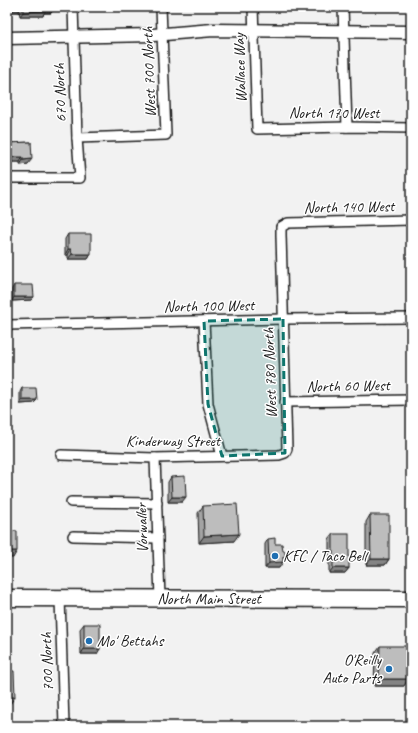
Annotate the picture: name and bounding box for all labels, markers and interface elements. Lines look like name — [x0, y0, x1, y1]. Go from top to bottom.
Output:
street label: West 700 North — [137, 26, 161, 118]
street label: Wallace Way — [229, 32, 251, 103]
street label: 670 North — [49, 62, 71, 123]
street label: North 170 West — [289, 103, 381, 123]
street label: North 140 West — [304, 196, 396, 218]
street label: North 100 West — [164, 295, 256, 317]
street label: West 780 North — [258, 327, 282, 419]
street label: North 60 West — [306, 375, 392, 397]
street label: Kinderway Street — [126, 431, 222, 451]
street label: Vorwaller — [131, 502, 153, 553]
place label: KFC / Taco Bell — [283, 546, 369, 566]
marker: KFC / Taco Bell — [270, 551, 280, 561]
street label: North Main Street — [157, 589, 263, 609]
street label: 700 North — [36, 631, 58, 692]
place label: Mo' Bettahs — [97, 631, 165, 651]
marker: Mo' Bettahs — [84, 636, 94, 646]
place label: O'Reilly Auto Parts — [323, 650, 383, 688]
marker: O'Reilly Auto Parts — [384, 664, 394, 674]

